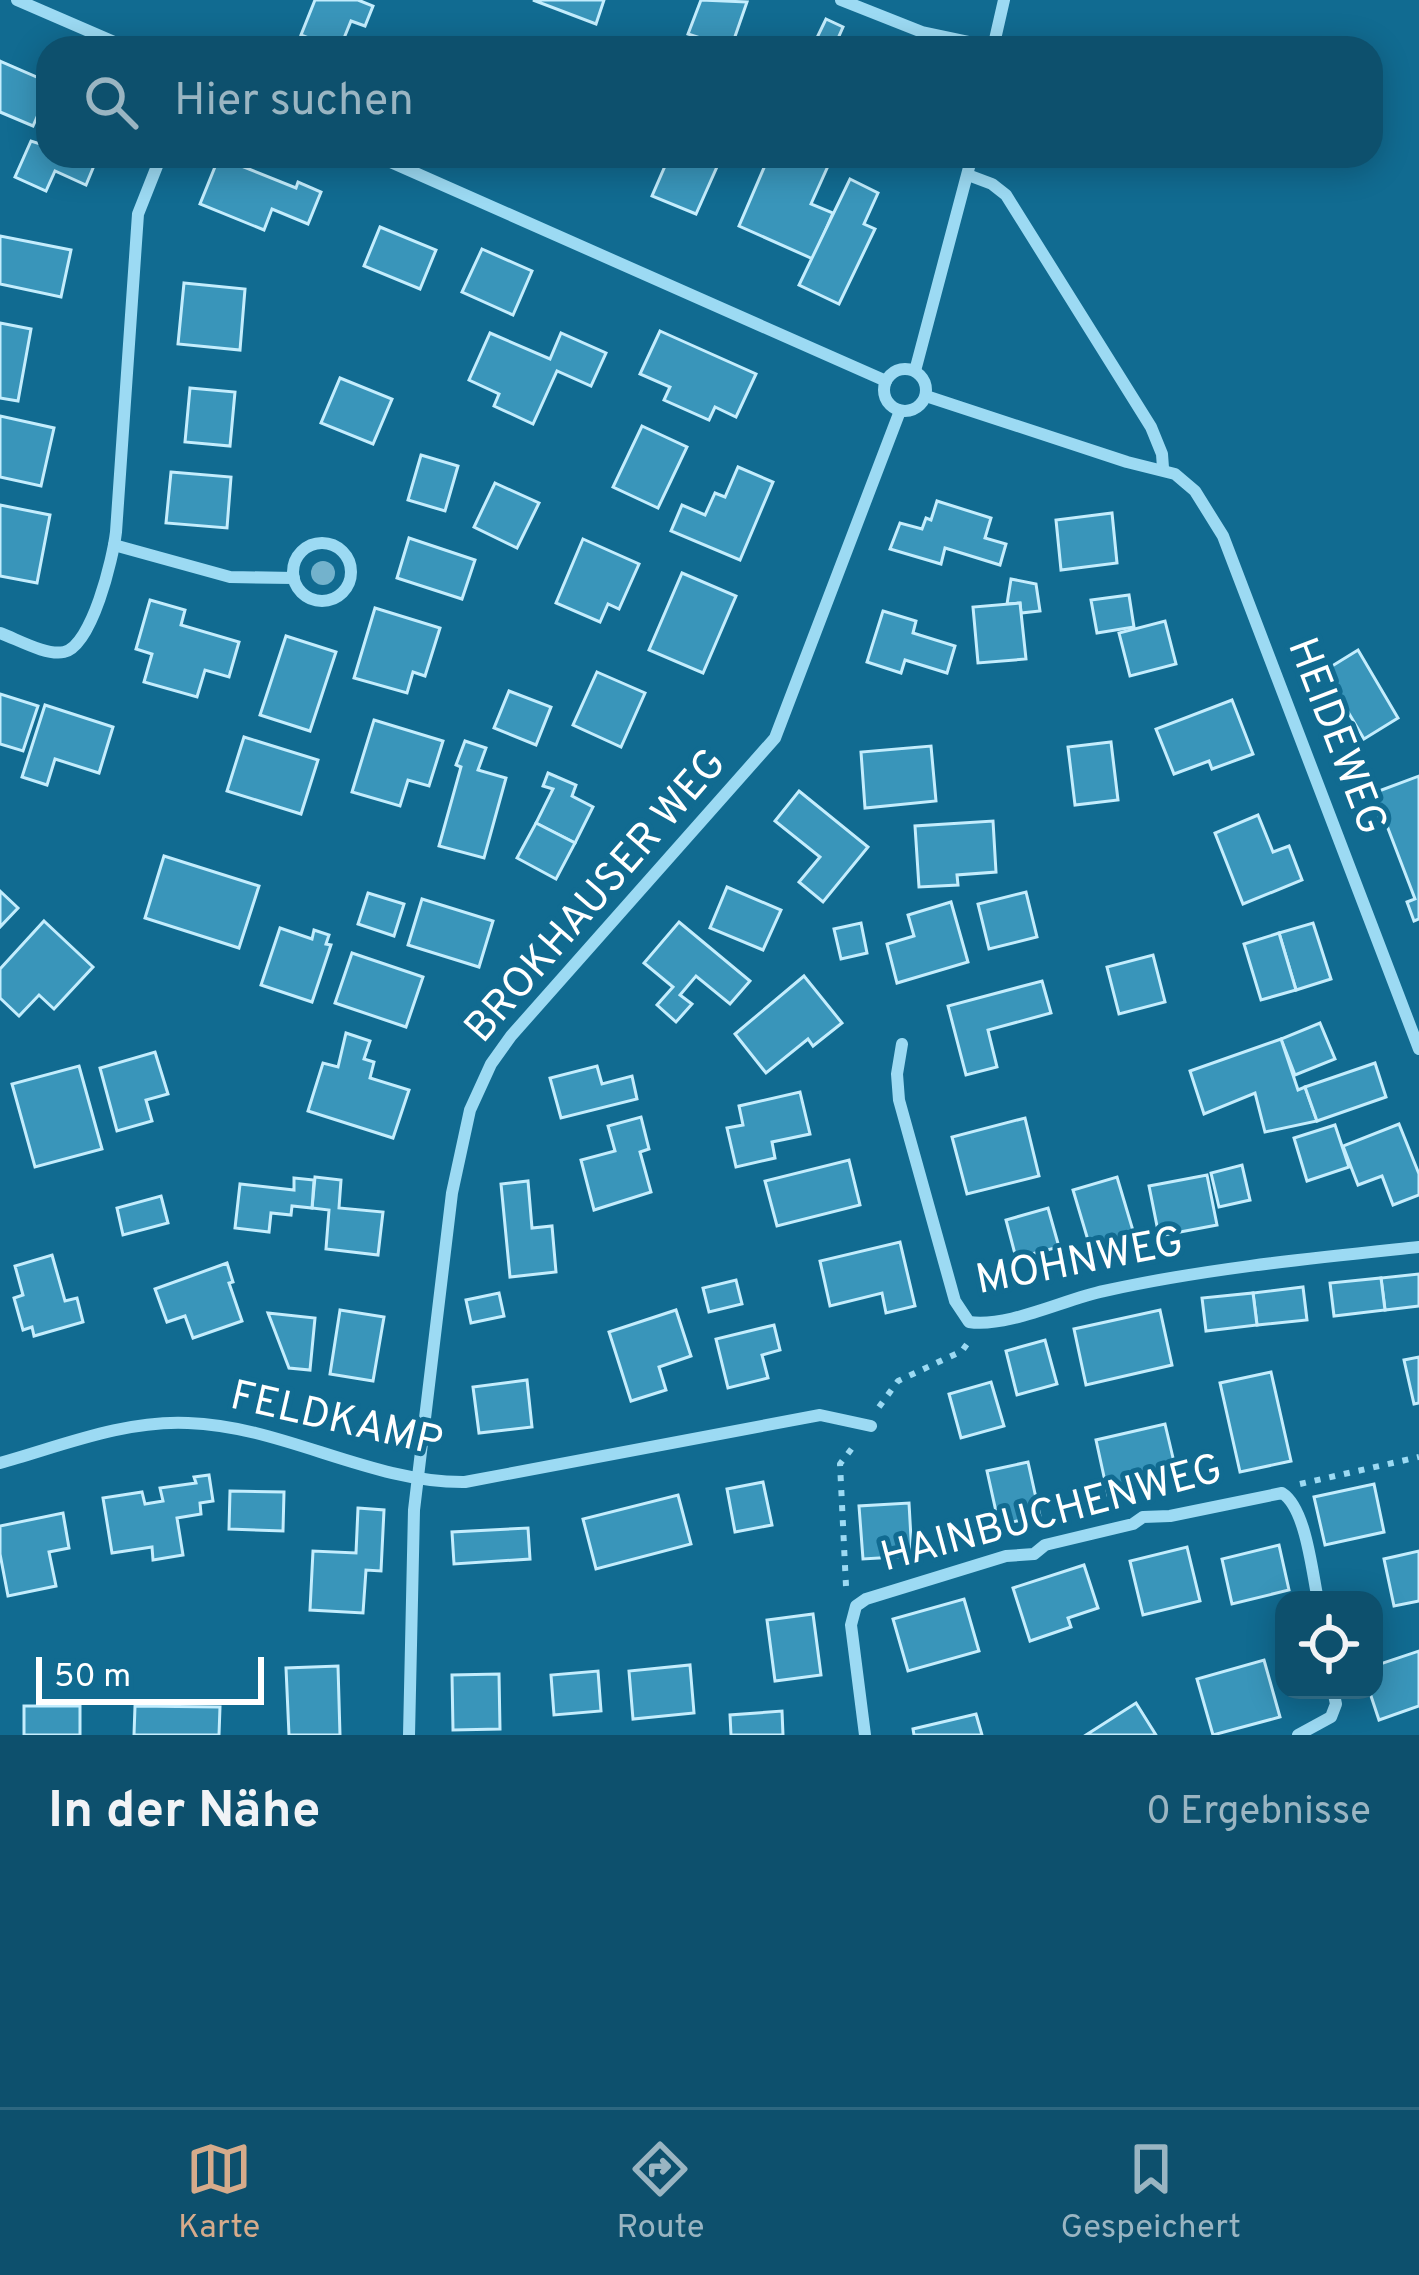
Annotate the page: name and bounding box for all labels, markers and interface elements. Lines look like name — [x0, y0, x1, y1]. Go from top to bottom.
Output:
search box — [36, 36, 1383, 168]
icon: search — [78, 69, 144, 135]
text: Hier suchen — [174, 74, 414, 131]
street label: HEIDEWEG — [1273, 631, 1397, 843]
street label: BROKHAUSER WEG — [455, 739, 739, 1055]
street label: MOHNWEG — [972, 1217, 1188, 1309]
street label: FELDKAMP — [225, 1371, 447, 1471]
street label: HAINBUCHENWEG — [875, 1444, 1229, 1586]
map controls — [1275, 1591, 1383, 1699]
button: locate — [1275, 1591, 1383, 1699]
scale bar — [36, 1651, 264, 1704]
text: 50 m — [54, 1657, 131, 1699]
text: In der Nähe — [48, 1781, 320, 1846]
text: 0 Ergebnisse — [1146, 1789, 1371, 1838]
tab: Karte — [178, 2136, 260, 2250]
tab: Route — [616, 2136, 704, 2250]
tab: Gespeichert — [1061, 2136, 1241, 2250]

